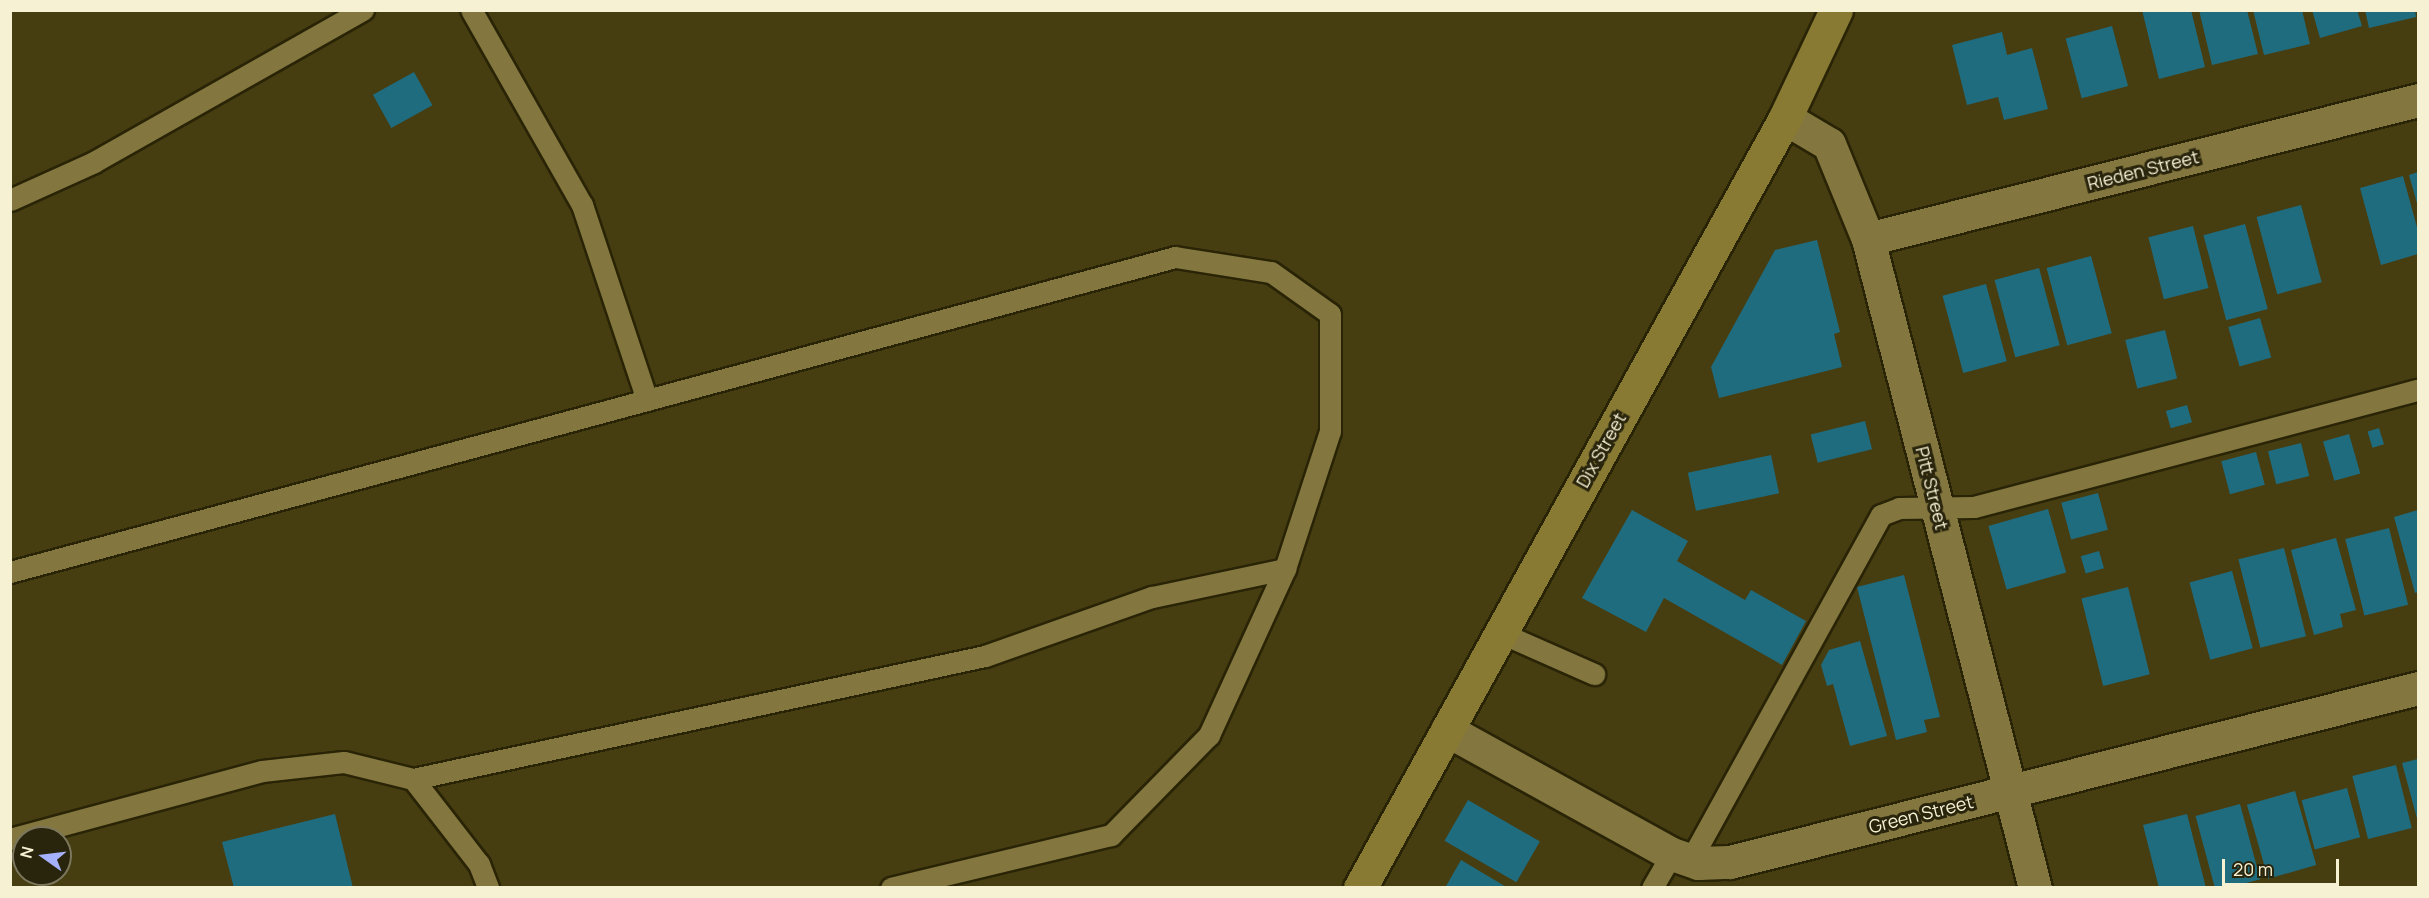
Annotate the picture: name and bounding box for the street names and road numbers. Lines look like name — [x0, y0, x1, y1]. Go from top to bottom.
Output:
street label: Rieden Street — [2085, 146, 2201, 194]
street label: Dix Street — [1572, 409, 1630, 491]
street label: Pitt Street — [1911, 444, 1953, 532]
street label: Green Street — [1867, 791, 1975, 837]

